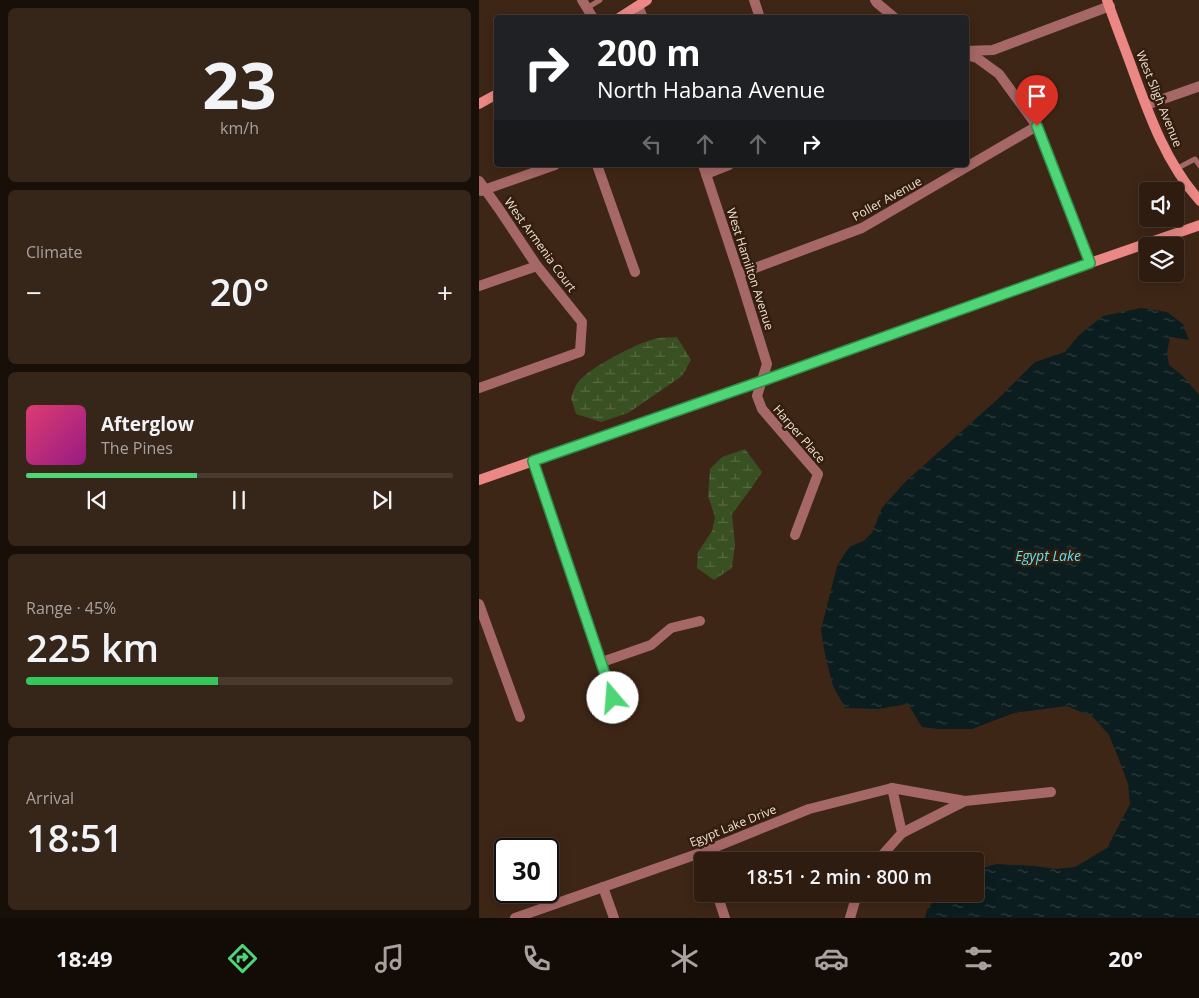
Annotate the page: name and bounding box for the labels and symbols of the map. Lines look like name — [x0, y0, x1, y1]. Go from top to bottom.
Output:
street label: West Sligh Avenue — [1132, 48, 1187, 150]
pin — [1016, 75, 1058, 126]
street label: Poller Avenue — [849, 172, 925, 225]
street label: West Armenia Court — [500, 194, 580, 295]
street label: West Hamilton Avenue — [723, 206, 778, 332]
street label: Harper Place — [769, 401, 830, 467]
water label: Egypt Lake — [1015, 546, 1081, 565]
position arrow — [586, 671, 638, 723]
street label: Egypt Lake Drive — [687, 800, 779, 851]
speed limit sign: 30 — [494, 838, 559, 903]

